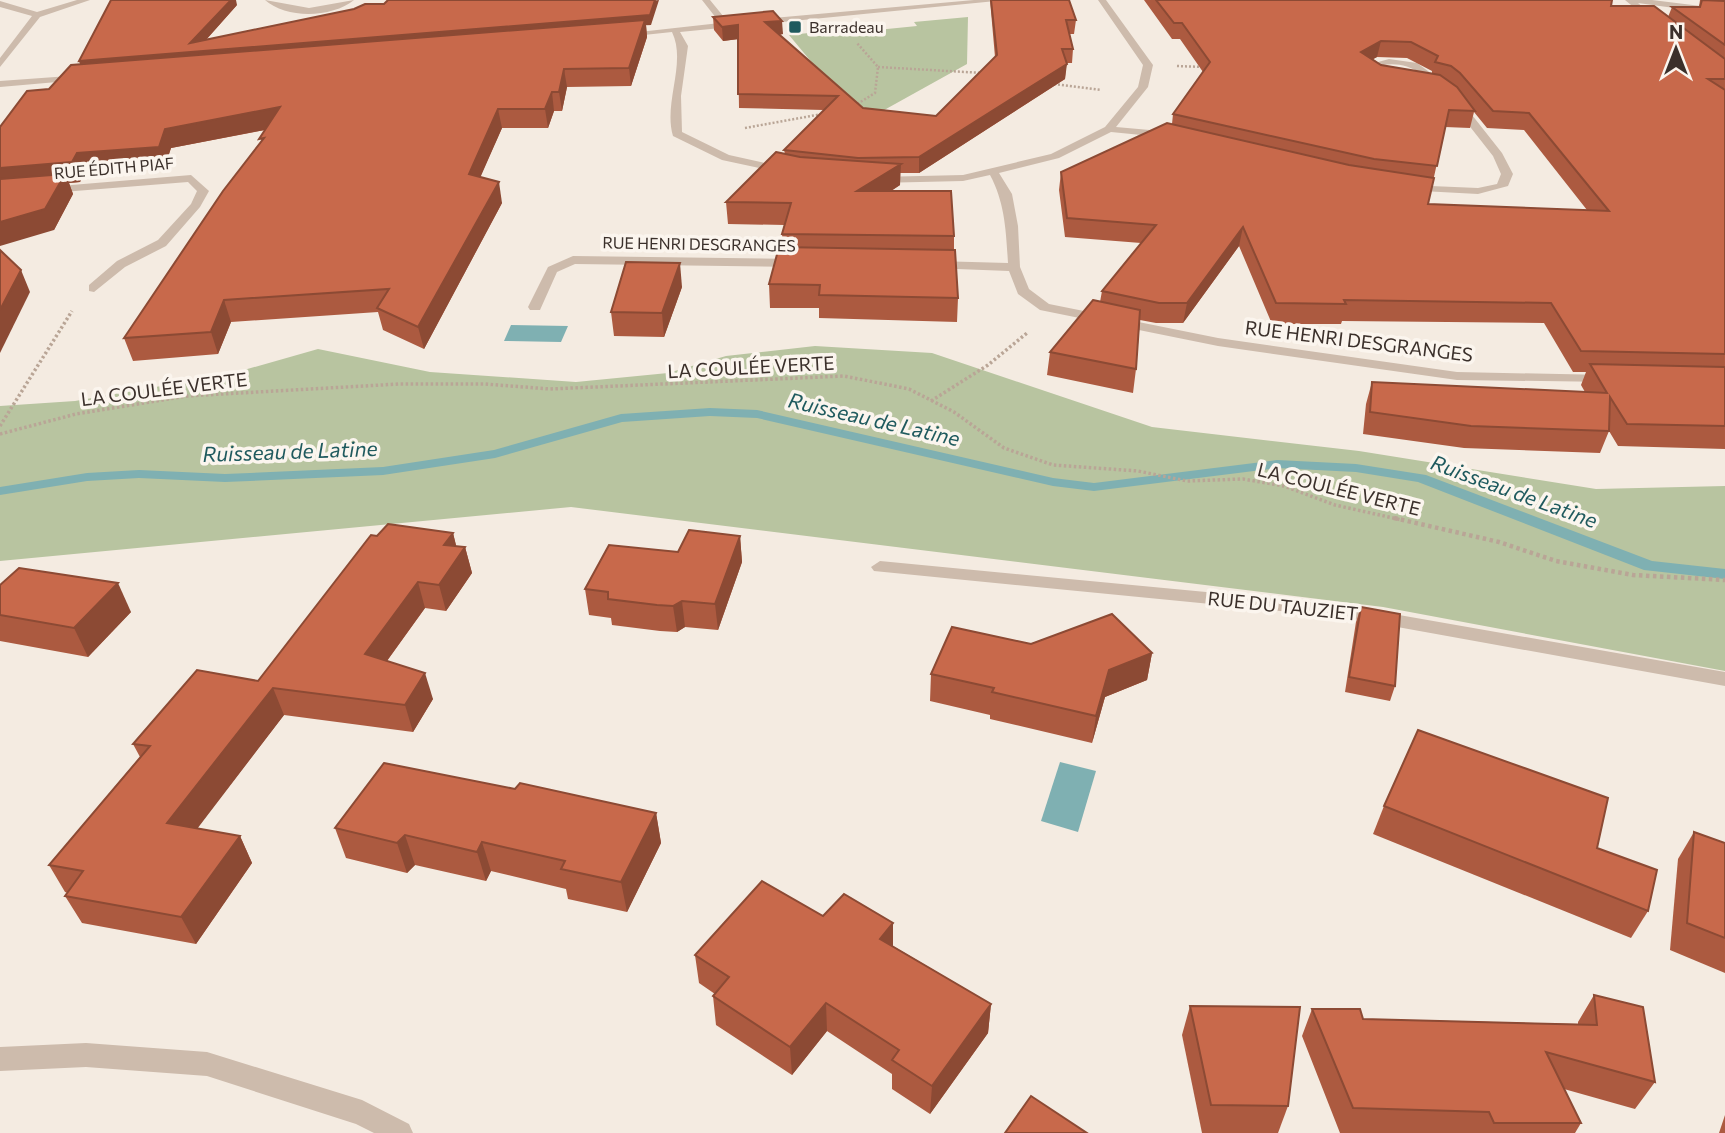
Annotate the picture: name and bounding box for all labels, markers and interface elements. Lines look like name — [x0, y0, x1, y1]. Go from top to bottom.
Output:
north arrow — [1641, 14, 1711, 84]
place label: Barradeau — [809, 17, 884, 36]
marker: Barradeau — [787, 19, 803, 35]
text: N — [1669, 20, 1683, 43]
street label: RUE ÉDITH PIAF — [53, 153, 175, 182]
street label: RUE HENRI DESGRANGES — [602, 232, 796, 255]
street label: RUE HENRI DESGRANGES — [1244, 315, 1474, 366]
street label: LA COULÉE VERTE — [667, 351, 835, 382]
street label: LA COULÉE VERTE — [80, 367, 248, 410]
water label: Ruisseau de Latine — [786, 387, 963, 450]
water label: Ruisseau de Latine — [202, 435, 378, 466]
water label: Ruisseau de Latine — [1428, 449, 1601, 532]
street label: LA COULÉE VERTE — [1255, 457, 1423, 520]
street label: RUE DU TAUZIET — [1207, 586, 1359, 625]

